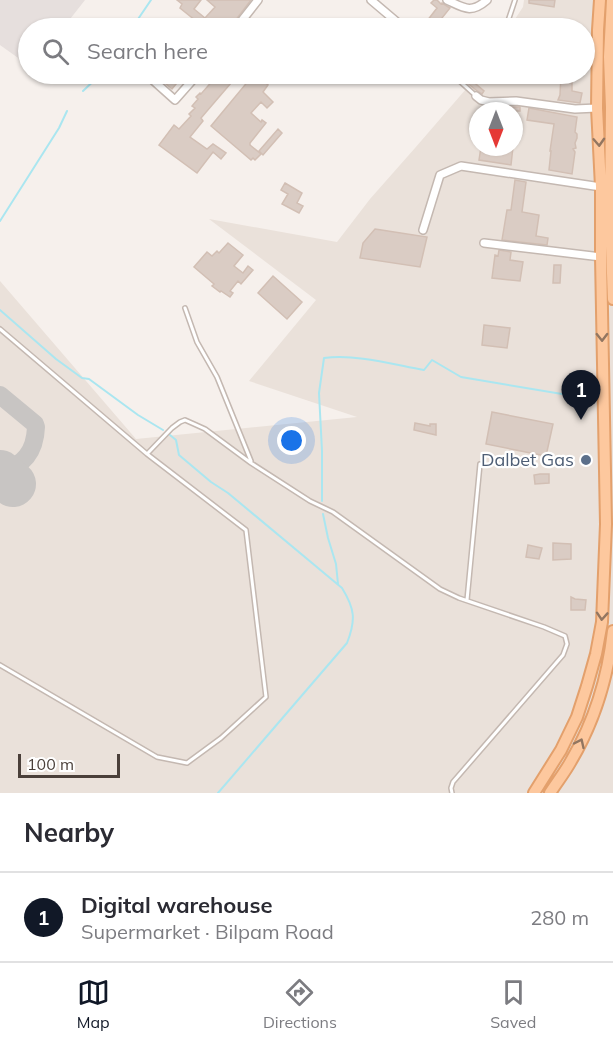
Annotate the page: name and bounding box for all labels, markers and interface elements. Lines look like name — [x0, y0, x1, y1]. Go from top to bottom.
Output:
search box — [18, 18, 595, 84]
icon: search — [39, 35, 72, 68]
text: Search here — [87, 37, 208, 65]
north arrow — [469, 102, 523, 156]
one-way arrow — [592, 138, 605, 147]
one-way arrow — [596, 333, 608, 342]
pin: 1 — [562, 370, 600, 420]
your location — [277, 426, 306, 455]
place label: Dalbet Gas — [481, 448, 574, 471]
marker: Dalbet Gas — [579, 453, 593, 467]
one-way arrow — [595, 612, 608, 621]
one-way arrow — [572, 738, 584, 749]
scale bar — [18, 751, 120, 778]
text: 100 m — [27, 754, 74, 774]
text: Nearby — [24, 816, 114, 849]
text: Digital warehouse — [81, 891, 273, 919]
text: 1 — [38, 905, 50, 930]
text: 280 m — [530, 905, 589, 930]
text: Supermarket · Bilpam Road — [81, 919, 334, 944]
tab: Map — [77, 976, 110, 1032]
tab: Directions — [263, 976, 337, 1032]
tab: Saved — [490, 976, 536, 1032]

